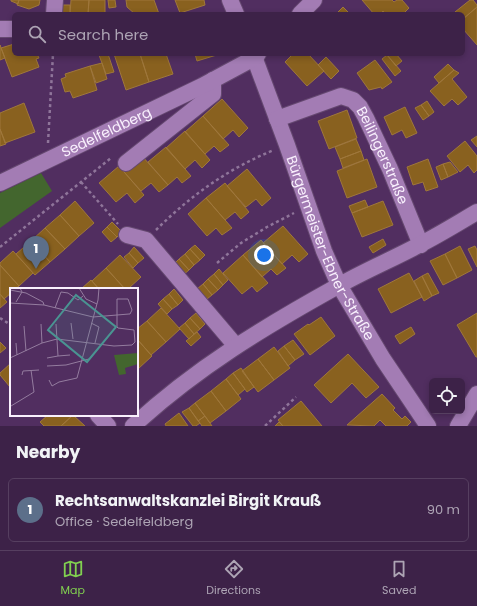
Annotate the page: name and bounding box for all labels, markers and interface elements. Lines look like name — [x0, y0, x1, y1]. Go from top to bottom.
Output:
search box — [12, 12, 465, 56]
icon: search — [26, 23, 48, 45]
text: Search here — [58, 24, 148, 45]
street label: Sedelfeldberg — [58, 102, 155, 162]
street label: Beilingerstraße — [352, 103, 413, 208]
street label: Bürgermeister-Ebner-Straße — [281, 153, 380, 344]
pin: 1 — [23, 236, 49, 269]
your location — [254, 245, 274, 265]
inset map — [10, 288, 138, 416]
map controls — [429, 378, 465, 414]
button: locate — [429, 378, 465, 414]
text: Nearby — [16, 440, 80, 464]
text: Rechtsanwaltskanzlei Birgit Krauß — [55, 490, 321, 511]
text: 1 — [28, 500, 32, 519]
text: 90 m — [427, 500, 460, 519]
text: Office · Sedelfeldberg — [55, 512, 193, 531]
tab: Map — [61, 558, 85, 599]
tab: Directions — [206, 558, 261, 599]
tab: Saved — [382, 558, 416, 599]

